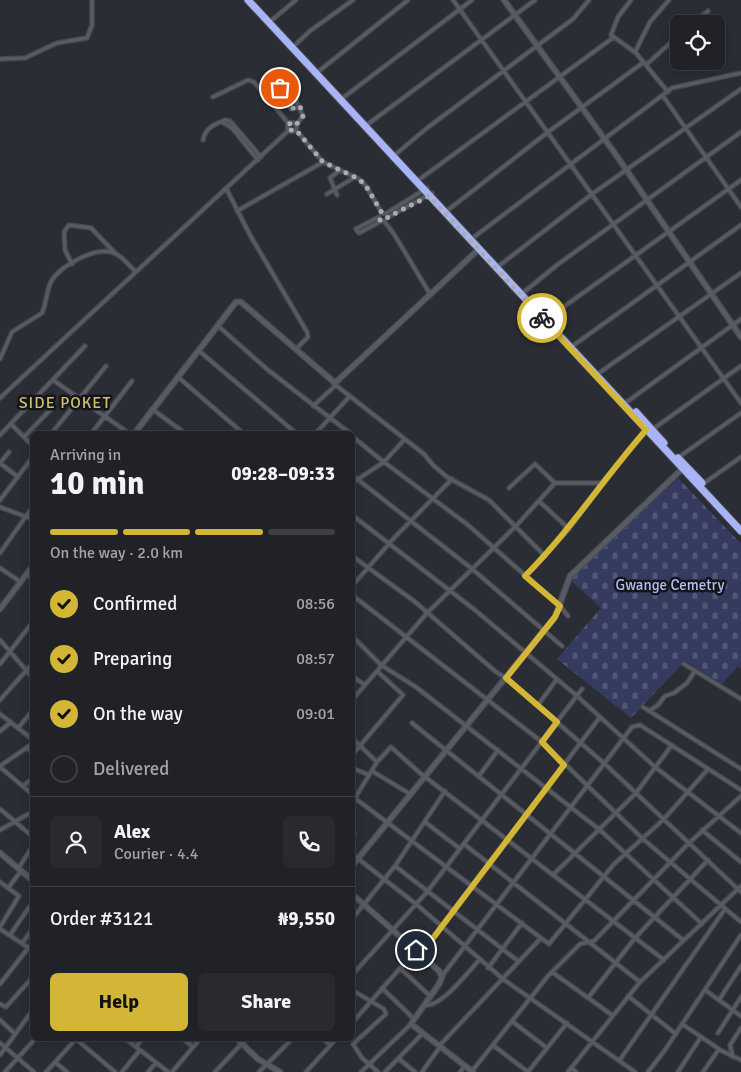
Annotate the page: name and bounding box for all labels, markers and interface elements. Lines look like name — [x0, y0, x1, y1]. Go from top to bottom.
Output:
map controls — [670, 15, 725, 70]
button: locate — [670, 15, 725, 70]
pin — [259, 67, 301, 109]
icon: bag — [266, 74, 294, 102]
courier — [517, 293, 567, 343]
icon: bike — [528, 304, 556, 332]
district label: SIDE POKET — [19, 393, 111, 413]
text: Arriving in — [50, 445, 121, 465]
text: 09:28–09:33 — [231, 462, 335, 486]
text: 10 min — [50, 464, 145, 503]
text: On the way · 2.0 km — [50, 543, 183, 563]
park label: Gwange Cemetry — [616, 576, 724, 594]
icon: check — [50, 590, 78, 618]
text: Confirmed — [93, 592, 177, 616]
text: 08:56 — [296, 594, 335, 614]
icon: check — [50, 645, 78, 673]
text: Preparing — [93, 647, 172, 671]
text: 08:57 — [296, 649, 335, 669]
icon: check — [50, 700, 78, 728]
text: On the way — [93, 702, 183, 726]
text: 09:01 — [296, 704, 335, 724]
text: Delivered — [93, 757, 169, 781]
button: person — [50, 816, 102, 868]
button: phone — [283, 816, 335, 868]
text: Alex — [114, 820, 150, 844]
text: Courier · 4.4 — [114, 844, 198, 864]
text: Order #3121 — [50, 907, 153, 931]
text: ₦9,550 — [278, 907, 335, 931]
pin — [395, 929, 437, 971]
icon: home — [402, 936, 430, 964]
button: Help — [50, 973, 188, 1031]
button: Share — [198, 973, 335, 1031]

